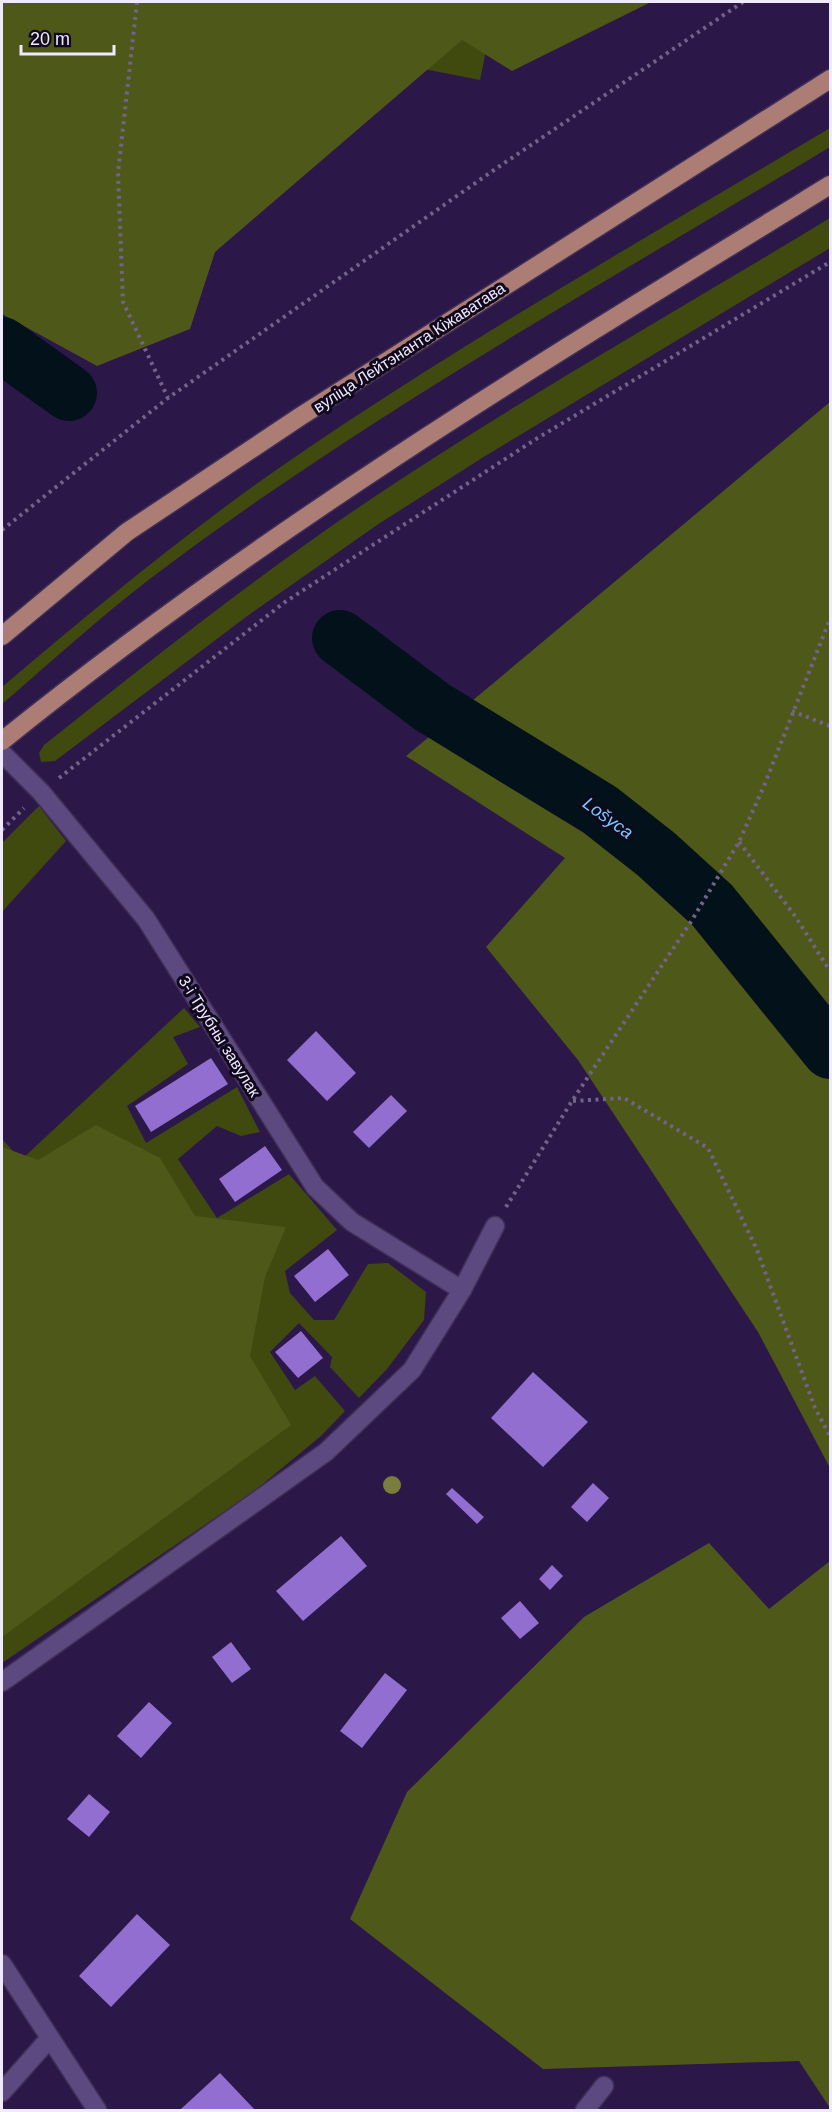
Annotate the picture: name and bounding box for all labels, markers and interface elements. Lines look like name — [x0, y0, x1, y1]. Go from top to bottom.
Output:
scale bar — [21, 18, 114, 56]
text: 20 m — [30, 29, 70, 49]
street label: вуліца Лейтэнанта Кіжаватава — [310, 279, 508, 416]
water label: Lošyca — [579, 793, 637, 843]
street label: 3-і Трубны завулак — [175, 973, 264, 1101]

